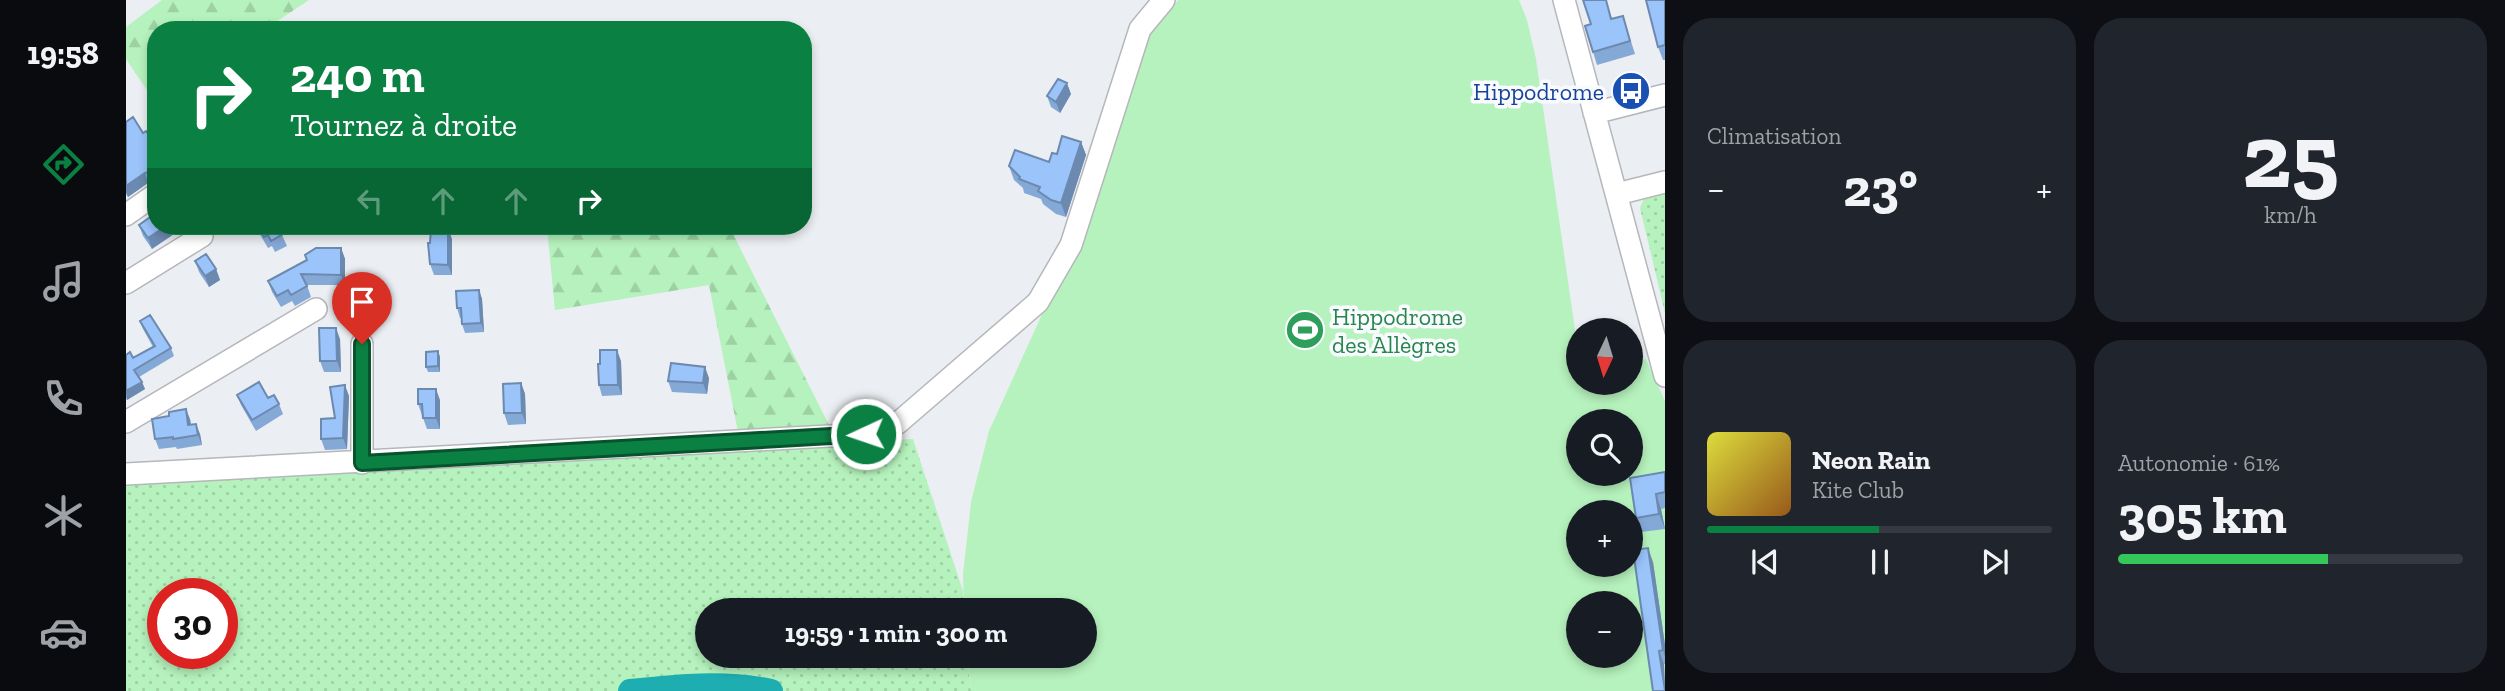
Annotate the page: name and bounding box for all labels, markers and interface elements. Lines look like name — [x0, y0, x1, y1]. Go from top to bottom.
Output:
text: 19:58 — [27, 34, 99, 72]
text: 240 m — [290, 46, 425, 105]
icon: right — [175, 49, 266, 140]
bus stop icon: Hippodrome — [1610, 70, 1652, 112]
place label: Hippodrome — [1473, 77, 1604, 106]
text: 25 — [2242, 101, 2339, 210]
text: Tournez à droite — [290, 106, 517, 144]
text: Climatisation — [1707, 122, 1841, 150]
icon: directions — [39, 140, 88, 189]
text: 23° — [1843, 157, 1918, 219]
text: − — [1707, 166, 1725, 212]
text: + — [2036, 166, 2052, 212]
icon: left — [351, 182, 389, 220]
icon: ahead — [424, 182, 462, 220]
icon: ahead — [497, 182, 535, 220]
icon: right — [570, 182, 608, 220]
text: km/h — [2264, 201, 2317, 229]
icon: music — [39, 257, 88, 306]
pin — [332, 272, 392, 344]
icon: arrive — [343, 283, 381, 321]
place label: Hippodrome des Allègres — [1332, 302, 1463, 359]
sports icon: Hippodrome des Allègres — [1284, 309, 1326, 351]
north arrow — [1566, 318, 1643, 396]
map controls — [1566, 318, 1643, 668]
icon: phone — [39, 374, 88, 423]
position arrow — [829, 397, 903, 471]
button: search — [1566, 409, 1643, 486]
text: Neon Rain — [1812, 444, 1930, 476]
text: Autonomie · 61% — [2118, 449, 2280, 477]
text: Kite Club — [1812, 476, 1904, 504]
text: 305 km — [2118, 484, 2287, 546]
icon: climate — [39, 491, 88, 540]
button: + — [1566, 500, 1643, 577]
icon: previous — [1746, 543, 1784, 581]
icon: pause — [1861, 543, 1899, 581]
icon: next — [1976, 543, 2014, 581]
speed limit sign: 30 — [147, 578, 238, 669]
button: − — [1566, 591, 1643, 668]
icon: car — [39, 608, 88, 657]
text: 19:59 · 1 min · 300 m — [785, 617, 1007, 649]

